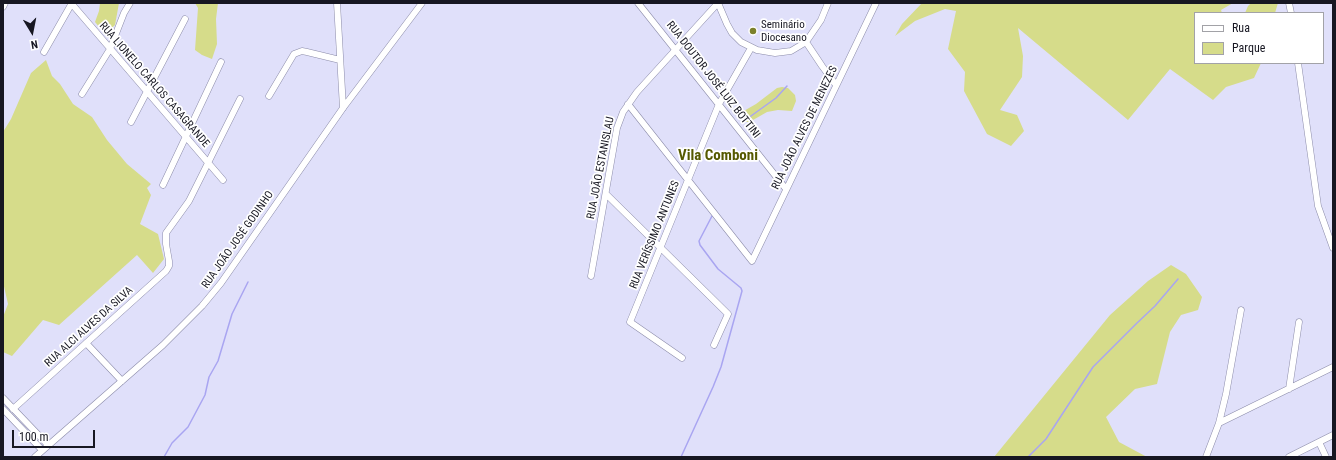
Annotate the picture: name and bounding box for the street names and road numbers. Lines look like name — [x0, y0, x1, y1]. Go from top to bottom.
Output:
street label: RUA DOUTOR JOSÉ LUIZ BOTTINI — [663, 19, 763, 141]
street label: RUA LIONELO CARLOS CASAGRANDE — [96, 20, 212, 150]
street label: RUA JOÃO ALVES DE MENEZES — [769, 64, 841, 192]
street label: RUA JOÃO ESTANISLAU — [585, 116, 617, 220]
street label: RUA VERÍSSIMO ANTUNES — [627, 179, 683, 291]
street label: RUA JOÃO JOSÉ GODINHO — [199, 189, 277, 291]
street label: RUA ALCI ALVES DA SILVA — [42, 284, 136, 370]

